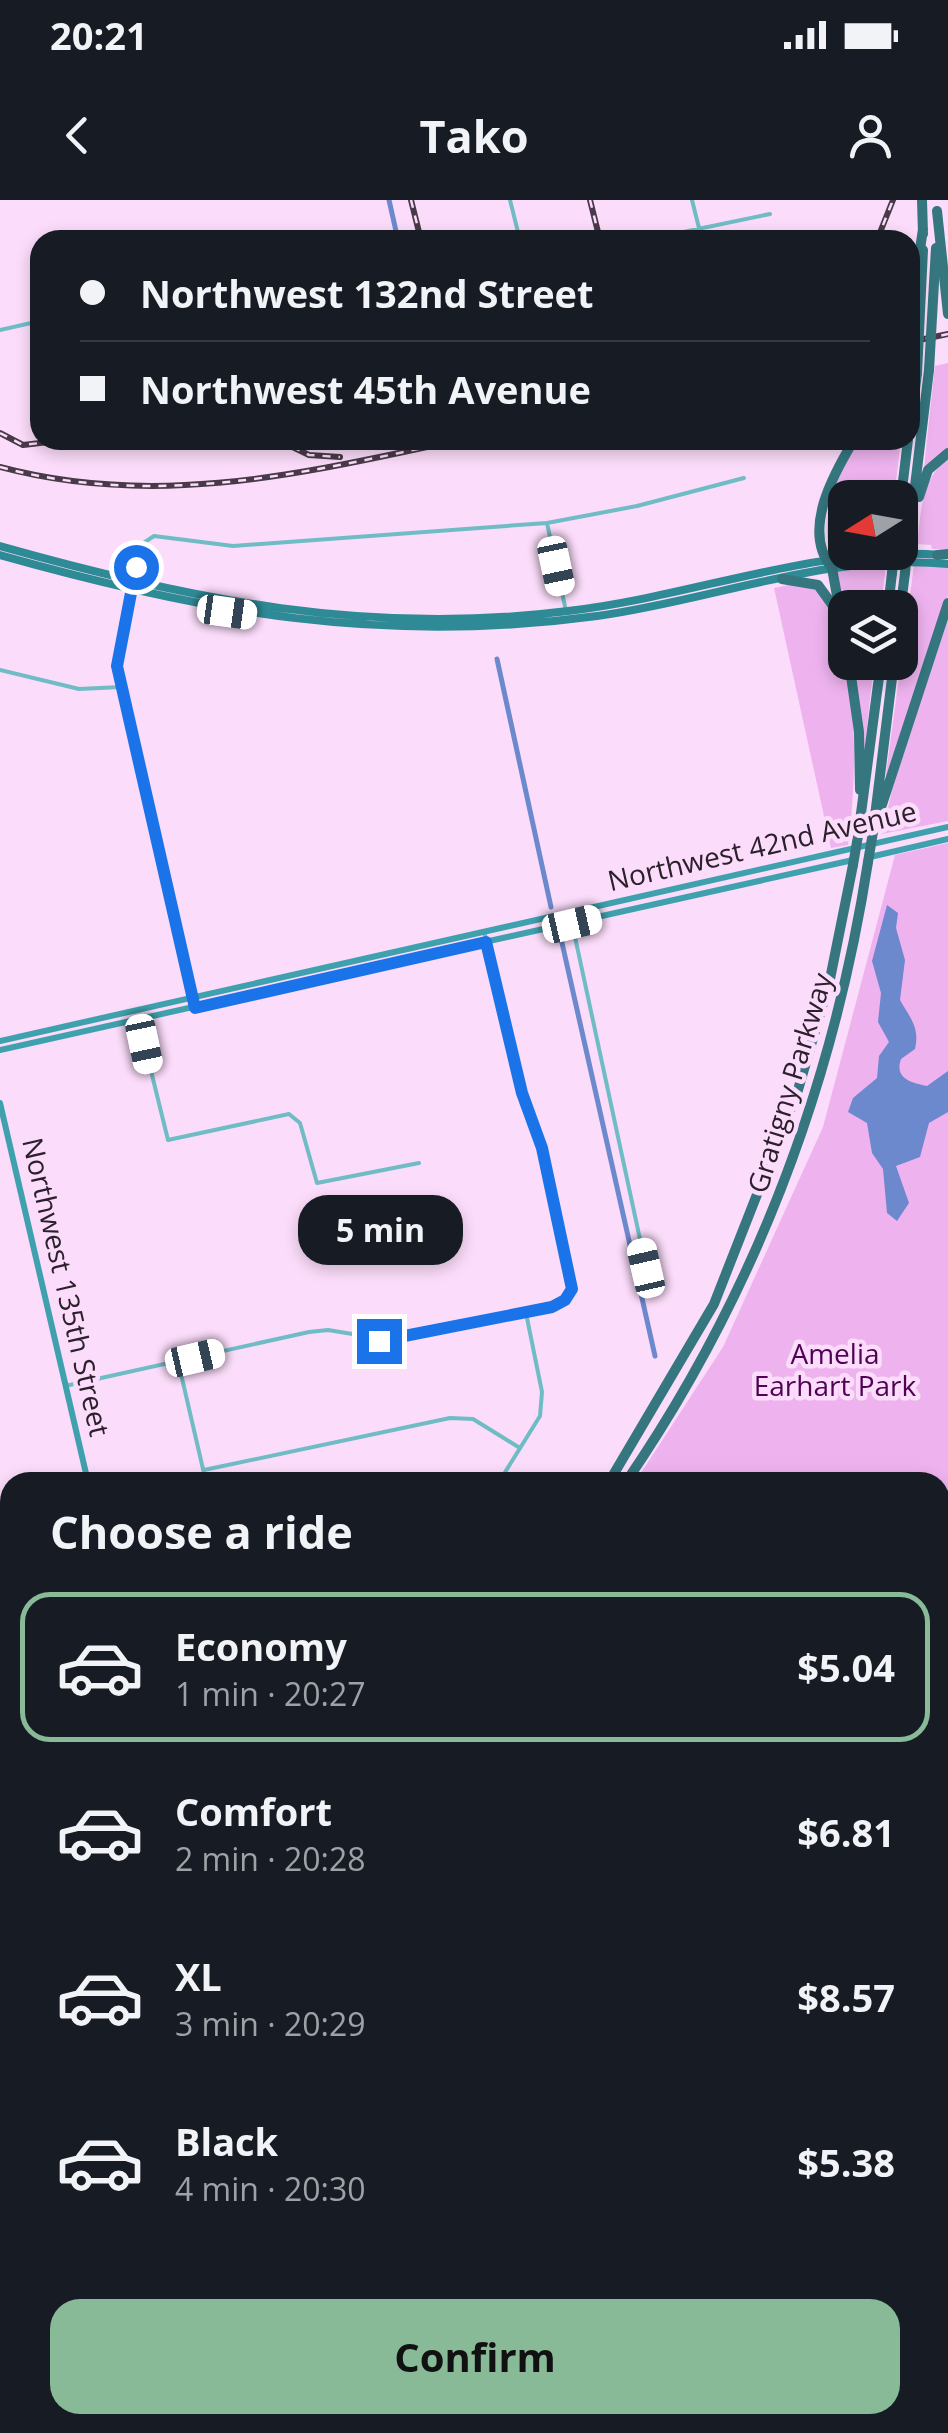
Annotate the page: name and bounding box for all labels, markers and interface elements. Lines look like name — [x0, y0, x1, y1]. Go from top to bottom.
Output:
text: 20:21 — [50, 9, 148, 61]
text: Tako — [419, 105, 529, 166]
icon: back — [50, 108, 105, 163]
icon: person — [843, 108, 898, 163]
text: Northwest 132nd Street — [140, 267, 594, 319]
text: Northwest 45th Avenue — [140, 363, 591, 415]
north arrow — [828, 480, 918, 570]
map controls — [828, 480, 918, 680]
car — [535, 534, 577, 598]
route start — [114, 545, 159, 590]
button: layers — [828, 590, 918, 680]
car — [195, 593, 259, 631]
street label: Northwest 42nd Avenue — [604, 791, 920, 899]
car — [539, 903, 605, 945]
street label: Gratigny Parkway — [738, 967, 841, 1197]
car — [123, 1012, 165, 1076]
street label: Northwest 135th Street — [14, 1134, 120, 1440]
callout: 5 min — [296, 1196, 462, 1266]
text: 5 min — [336, 1208, 425, 1251]
car — [625, 1235, 667, 1301]
route end — [357, 1319, 402, 1364]
park label: Amelia Earhart Park — [754, 1334, 917, 1404]
car — [162, 1337, 228, 1379]
text: Choose a ride — [50, 1501, 353, 1562]
text: Economy — [175, 1620, 347, 1672]
icon: car — [55, 1622, 145, 1712]
text: $5.04 — [797, 1641, 895, 1693]
text: 1 min · 20:27 — [175, 1672, 366, 1715]
text: Comfort — [175, 1785, 332, 1837]
icon: car — [55, 1787, 145, 1877]
text: $6.81 — [797, 1806, 895, 1858]
text: 2 min · 20:28 — [175, 1837, 366, 1880]
text: XL — [175, 1950, 222, 2002]
icon: car — [55, 1952, 145, 2042]
text: $8.57 — [797, 1971, 895, 2023]
text: 3 min · 20:29 — [175, 2002, 366, 2045]
text: Black — [175, 2115, 278, 2167]
icon: car — [55, 2117, 145, 2207]
text: $5.38 — [797, 2136, 895, 2188]
text: 4 min · 20:30 — [175, 2167, 366, 2210]
button: Confirm — [50, 2299, 900, 2414]

